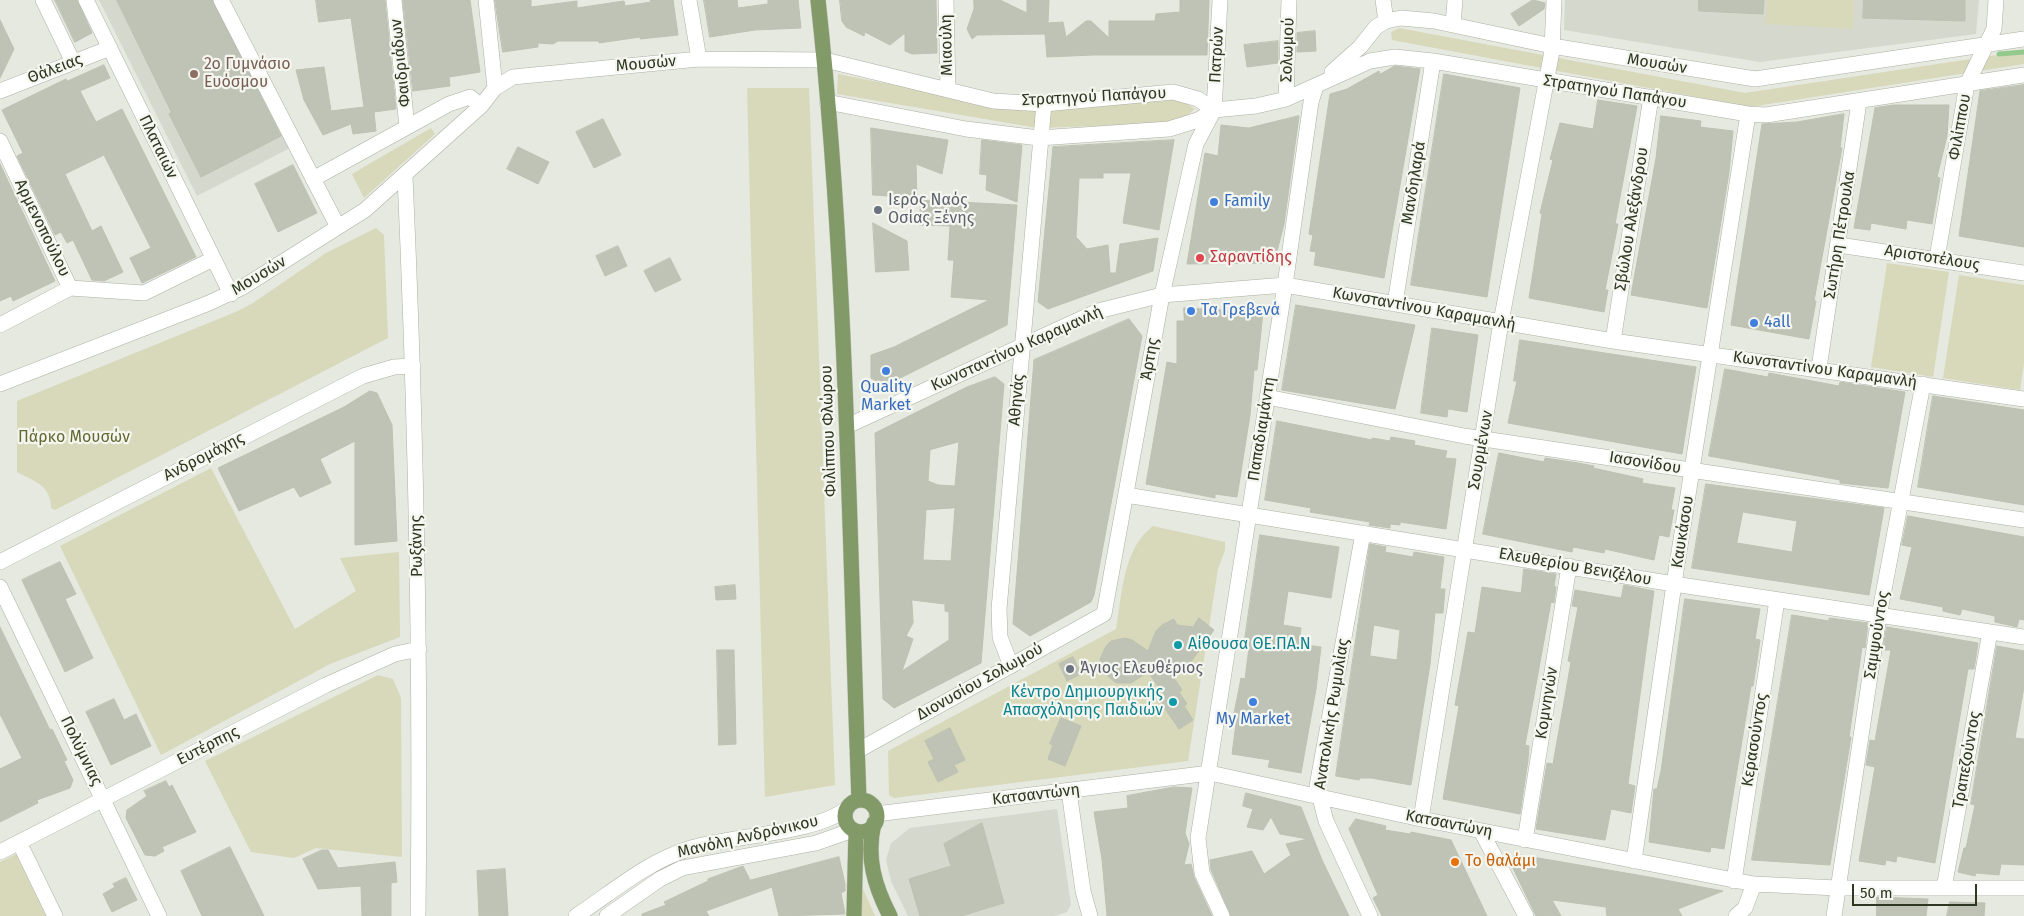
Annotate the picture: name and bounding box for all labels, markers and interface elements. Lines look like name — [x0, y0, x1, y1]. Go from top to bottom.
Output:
street label: Μιαούλη — [937, 14, 957, 76]
street label: Σολωμού — [1277, 17, 1299, 83]
street label: Φαιδριάδων — [387, 18, 415, 108]
street label: Πατρών — [1206, 26, 1228, 84]
street label: Θάλειας — [25, 50, 85, 88]
street label: Μουσών — [1626, 50, 1688, 78]
street label: Μουσών — [615, 52, 677, 76]
place label: 2ο Γυμνάσιο Ευόσμου — [204, 55, 291, 93]
marker: 2ο Γυμνάσιο Ευόσμου — [188, 68, 200, 80]
street label: Στρατηγού Παπάγου — [1542, 71, 1688, 113]
street label: Στρατηγού Παπάγου — [1021, 84, 1167, 110]
street label: Φιλίππου — [1945, 92, 1975, 162]
street label: Πλαταιών — [134, 112, 182, 182]
street label: Μανδηλαρά — [1398, 140, 1430, 226]
street label: Σβώλου Αλεξάνδρου — [1611, 146, 1653, 292]
street label: Σωτήρη Πέτρουλα — [1820, 170, 1860, 300]
street label: Αρμενοπούλου — [10, 176, 74, 280]
place label: Ιερός Ναός Οσίας Ξένης — [888, 191, 974, 229]
place label: Family — [1224, 192, 1270, 212]
marker: Family — [1208, 196, 1220, 208]
marker: Ιερός Ναός Οσίας Ξένης — [872, 204, 884, 216]
street label: Αριστοτέλους — [1883, 241, 1981, 275]
place label: Σαραντίδης — [1210, 248, 1292, 268]
street label: Μουσών — [228, 252, 290, 300]
marker: Σαραντίδης — [1194, 252, 1206, 264]
street label: Κωνσταντίνου Καραμανλή — [1331, 283, 1517, 335]
place label: Τα Γρεβενά — [1201, 301, 1280, 321]
street label: Κωνσταντίνου Καραμανλή — [928, 302, 1106, 396]
marker: Τα Γρεβενά — [1185, 305, 1197, 317]
place label: 4all — [1764, 313, 1790, 333]
marker: 4all — [1748, 317, 1760, 329]
street label: Άρτης — [1137, 336, 1163, 382]
street label: Κωνσταντίνου Καραμανλή — [1732, 348, 1918, 392]
street label: Φιλίππου Φλώρου — [817, 365, 841, 497]
marker: Quality Market — [880, 365, 892, 377]
street label: Αθηνάς — [1005, 373, 1029, 427]
street label: Παπαδιαμάντη — [1244, 375, 1280, 483]
place label: Quality Market — [860, 378, 912, 416]
street label: Σουρμένων — [1465, 409, 1497, 491]
park label: Πάρκο Μουσών — [18, 428, 130, 448]
street label: Ανδρομάχης — [160, 428, 248, 486]
street label: Ιασoνίδου — [1608, 448, 1682, 478]
street label: Καυκάσου — [1668, 494, 1698, 570]
street label: Ρωξάνης — [407, 515, 427, 577]
street label: Ελευθερίου Βενιζέλου — [1497, 544, 1653, 590]
street label: Σαμψούντος — [1861, 590, 1893, 680]
place label: Αίθουσα ΘΕ.ΠΑ.Ν — [1188, 635, 1311, 655]
street label: Ανατολικής Ρωμυλίας — [1311, 637, 1353, 791]
street label: Διονυσίου Σολωμού — [913, 639, 1047, 725]
marker: Αίθουσα ΘΕ.ΠΑ.Ν — [1172, 639, 1184, 651]
place label: Άγιος Ελευθέριος — [1080, 659, 1203, 679]
marker: Άγιος Ελευθέριος — [1064, 663, 1076, 675]
street label: Κομνηνών — [1532, 666, 1562, 740]
place label: Κέντρο Δημιουργικής Απασχόλησης Παιδιών — [1003, 683, 1163, 721]
street label: Κερασούντος — [1738, 692, 1772, 788]
marker: Κέντρο Δημιουργικής Απασχόλησης Παιδιών — [1167, 696, 1179, 708]
marker: My Market — [1247, 696, 1259, 708]
place label: My Market — [1216, 710, 1290, 730]
street label: Τραπεζούντος — [1949, 710, 1985, 810]
street label: Πολύμνιας — [56, 713, 106, 789]
street label: Ευτέρπης — [174, 722, 242, 770]
street label: Κατσαντώνη — [991, 780, 1081, 810]
street label: Κατσαντώνη — [1404, 806, 1494, 842]
street label: Μανόλη Ανδρόνικου — [676, 811, 820, 863]
place label: Το θαλάμι — [1465, 852, 1536, 872]
marker: Το θαλάμι — [1449, 856, 1461, 868]
scale bar — [1854, 874, 1979, 906]
text: 50 m — [1860, 884, 1893, 902]

